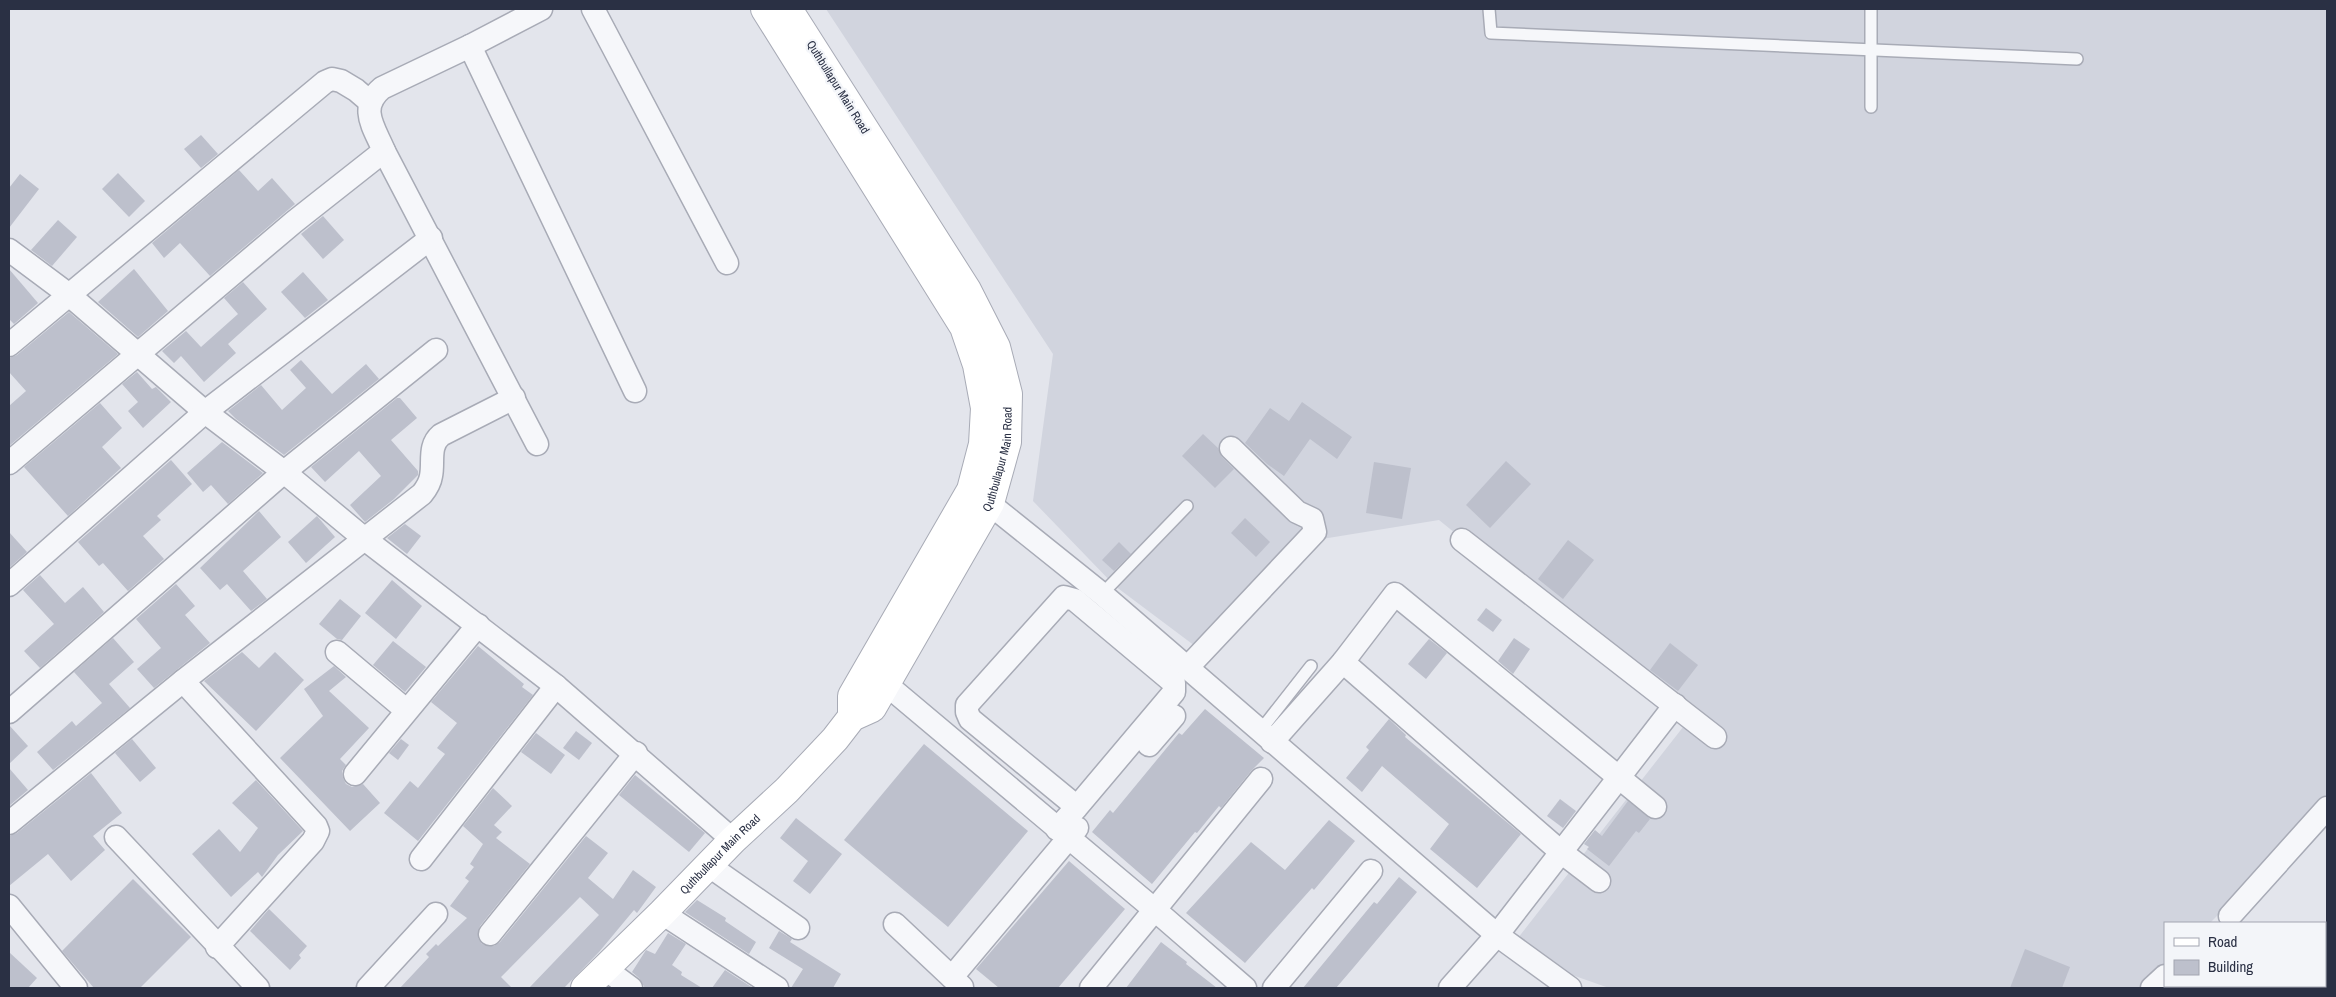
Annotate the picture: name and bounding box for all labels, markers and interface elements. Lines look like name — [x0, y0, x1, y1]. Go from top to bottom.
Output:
street label: Quthbullapur Main Road — [803, 37, 873, 137]
street label: Quthbullapur Main Road — [979, 407, 1016, 515]
street label: Quthbullapur Main Road — [676, 811, 764, 898]
legend — [2164, 922, 2326, 987]
text: Road — [2208, 931, 2237, 952]
text: Building — [2208, 956, 2253, 977]

